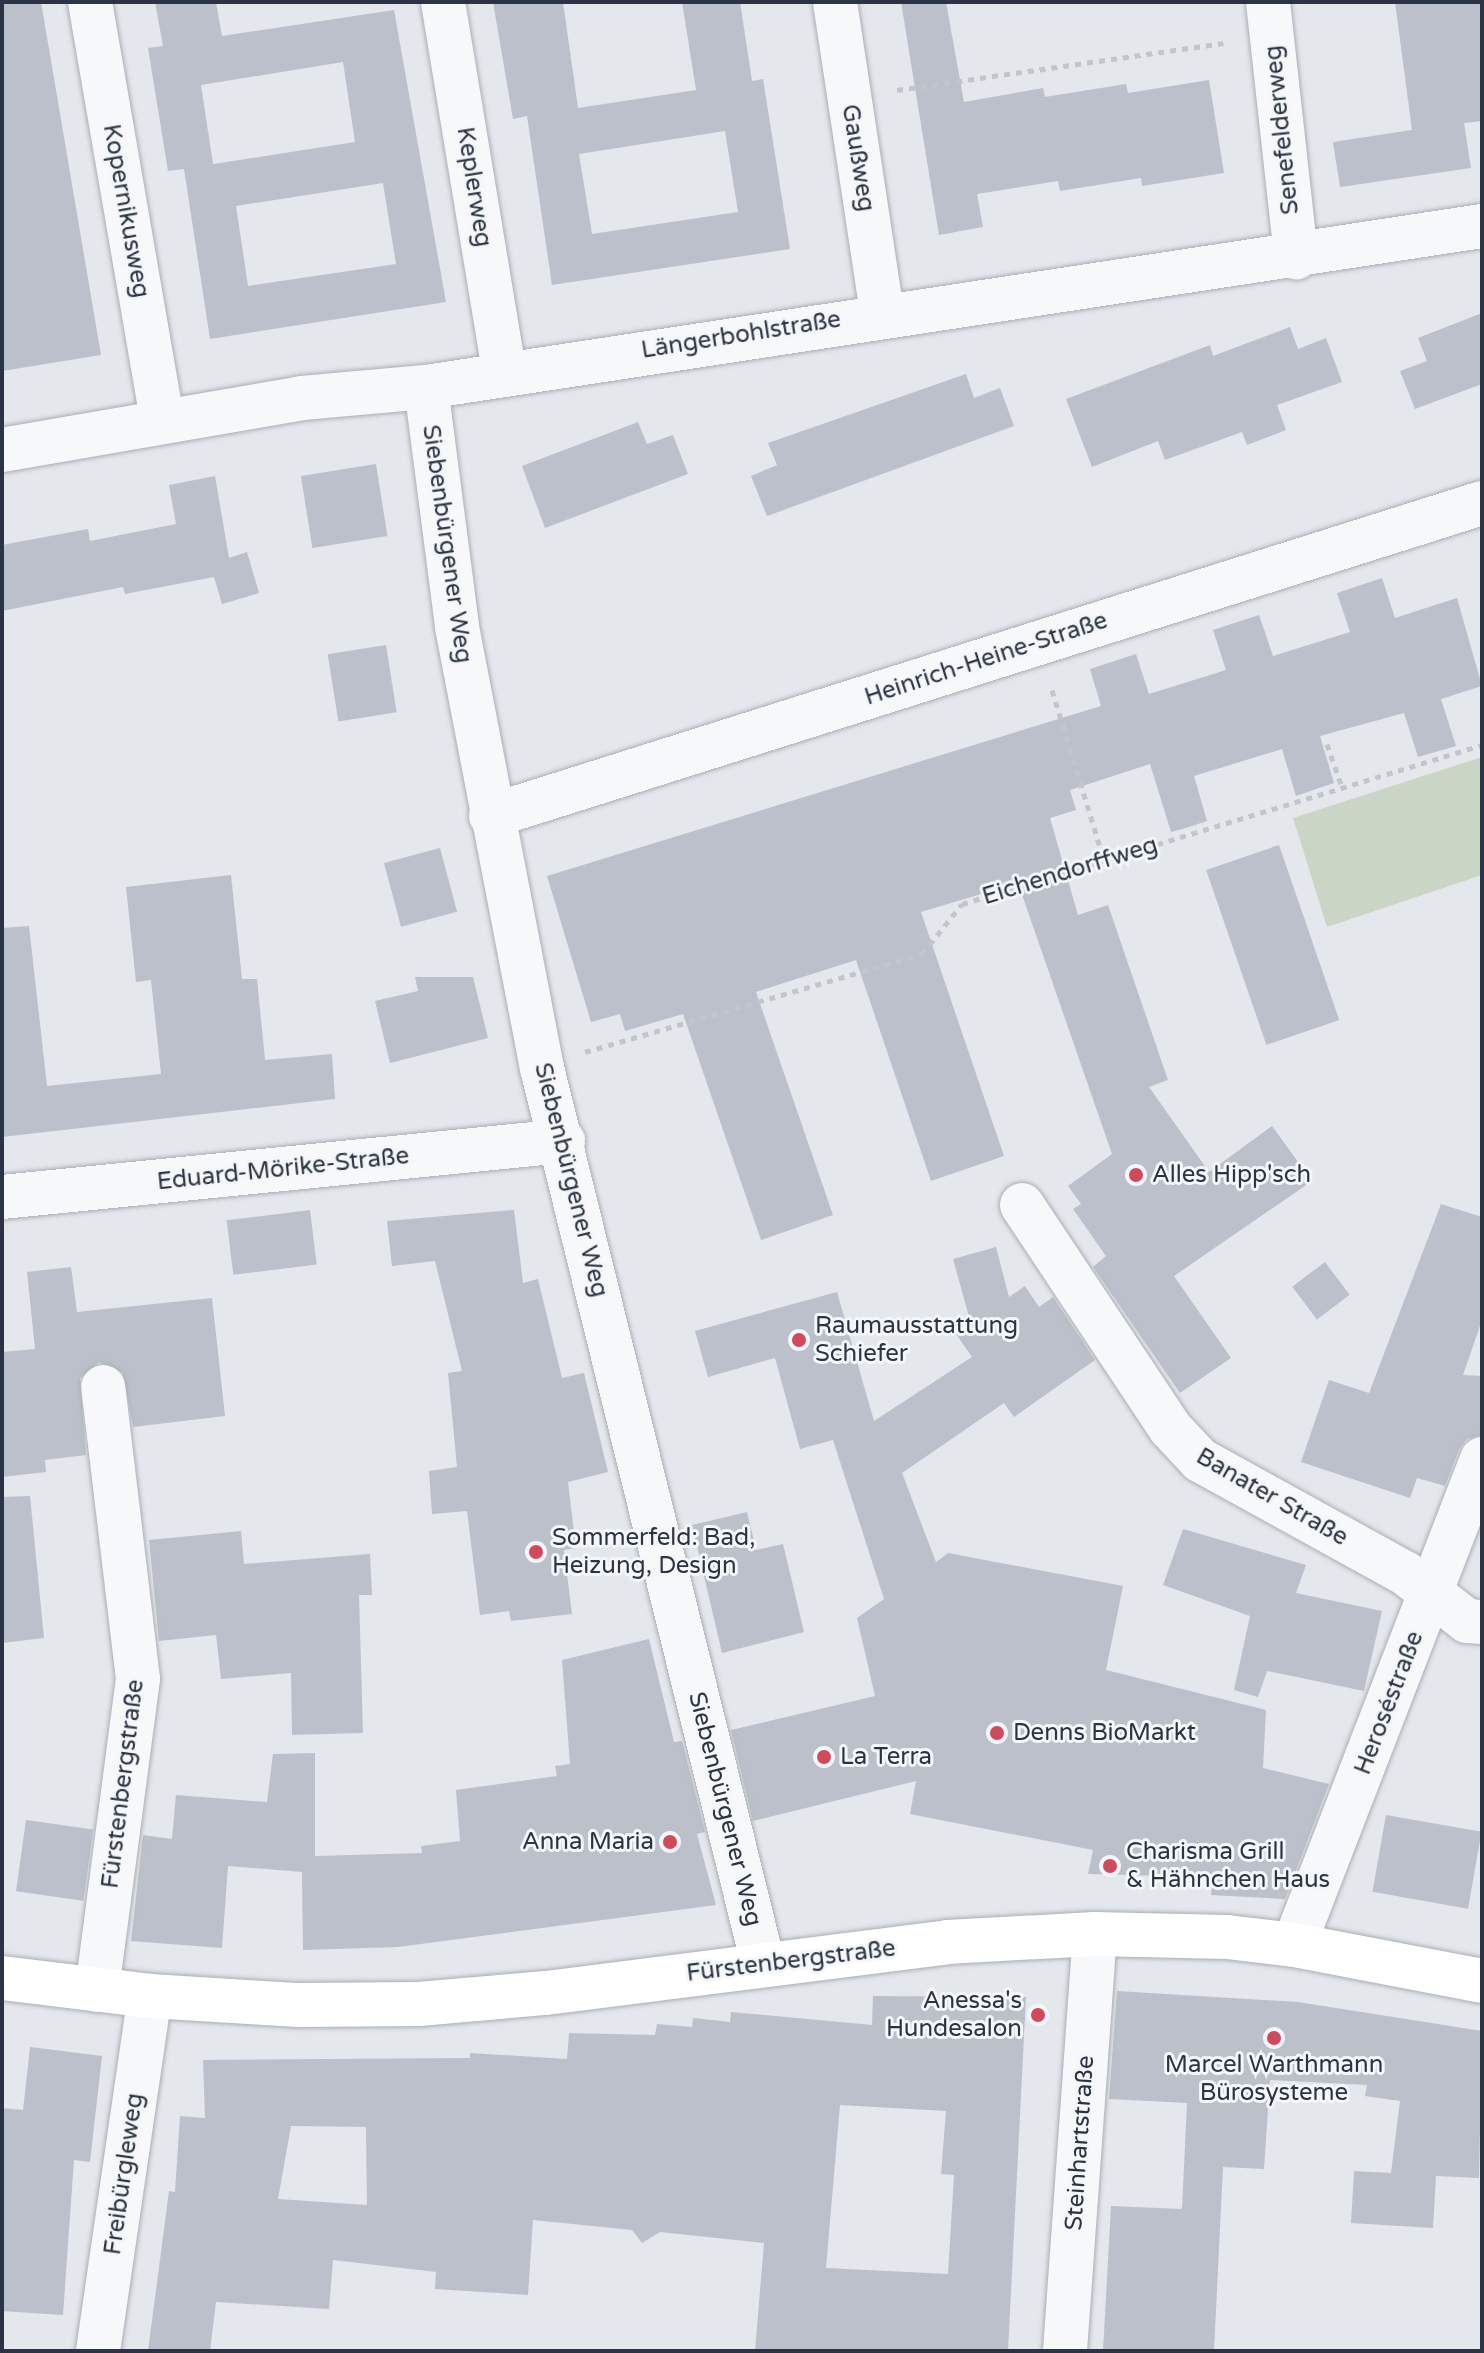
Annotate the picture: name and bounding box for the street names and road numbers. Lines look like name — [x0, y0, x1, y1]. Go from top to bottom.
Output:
street label: Senefelderweg — [1259, 44, 1305, 216]
street label: Gaußweg — [835, 102, 881, 214]
street label: Kopernikusweg — [97, 122, 155, 300]
street label: Keplerweg — [450, 125, 498, 249]
street label: Längerbohlstraße — [639, 305, 843, 365]
street label: Siebenbürgener Weg — [416, 423, 478, 665]
street label: Heinrich-Heine-Straße — [861, 606, 1111, 712]
street label: Eichendorffweg — [979, 831, 1161, 911]
street label: Siebenbürgener Weg — [528, 1060, 614, 1300]
street label: Eduard-Mörike-Straße — [156, 1141, 410, 1197]
street label: Banater Straße — [1191, 1442, 1353, 1552]
street label: Heroséstraße — [1348, 1627, 1430, 1779]
street label: Fürstenbergstraße — [96, 1678, 150, 1890]
street label: Siebenbürgener Weg — [682, 1689, 768, 1929]
street label: Fürstenbergstraße — [685, 1934, 897, 1988]
street label: Steinhartstraße — [1060, 2055, 1100, 2231]
street label: Freibürgleweg — [98, 2091, 150, 2257]

